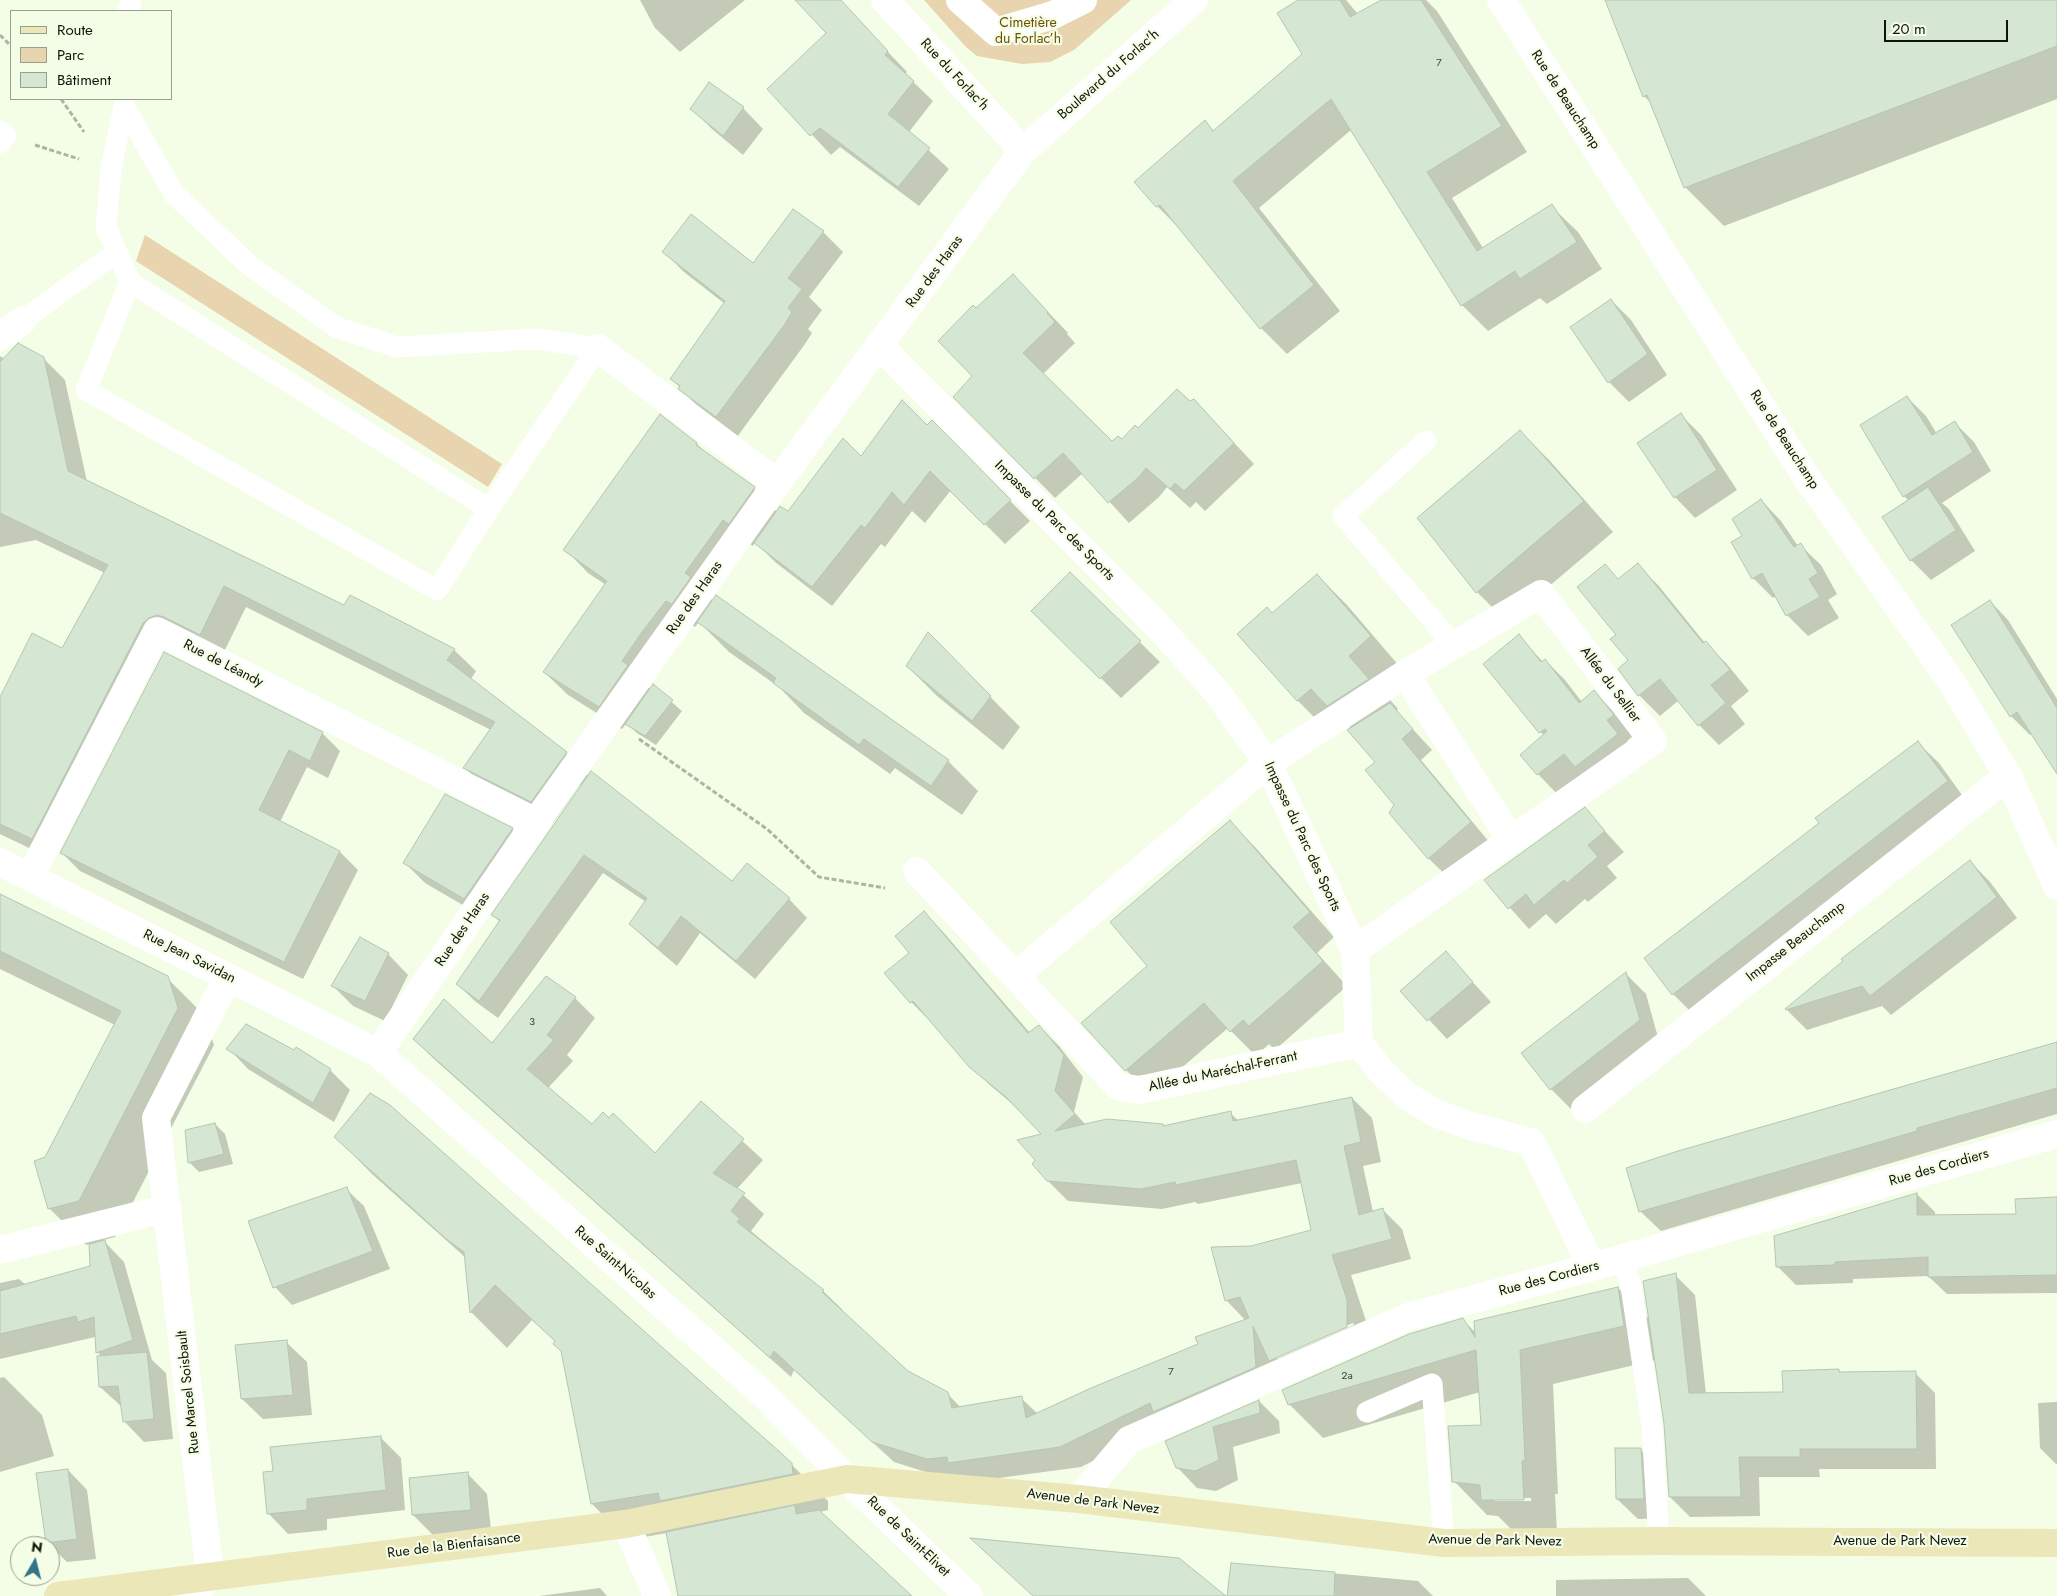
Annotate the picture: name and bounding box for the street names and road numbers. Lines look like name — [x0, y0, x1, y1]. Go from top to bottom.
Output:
street label: Boulevard du Forlac'h — [1055, 26, 1163, 124]
street label: Rue du Forlac'h — [916, 35, 992, 115]
street label: Rue de Beauchamp — [1527, 47, 1603, 153]
street label: Rue des Haras — [903, 232, 967, 312]
street label: Rue de Beauchamp — [1746, 387, 1822, 493]
street label: Impasse du Parc des Sports — [990, 457, 1118, 585]
street label: Rue des Haras — [664, 558, 726, 638]
street label: Rue de Léandy — [180, 637, 266, 691]
street label: Allée du Sellier — [1576, 644, 1644, 726]
street label: Impasse du Parc des Sports — [1260, 760, 1344, 914]
street label: Rue des Haras — [432, 890, 494, 970]
street label: Impasse Beauchamp — [1743, 898, 1849, 986]
street label: Rue Jean Savidan — [140, 926, 238, 988]
street label: Allée du Maréchal-Ferrant — [1147, 1048, 1299, 1096]
street label: Rue des Cordiers — [1887, 1146, 1991, 1190]
street label: Rue Saint-Nicolas — [571, 1223, 659, 1303]
street label: Rue des Cordiers — [1497, 1258, 1601, 1300]
street label: Rue Marcel Soisbault — [174, 1330, 204, 1454]
street label: Avenue de Park Nevez — [1026, 1486, 1160, 1518]
street label: Rue de Saint-Elivet — [863, 1493, 953, 1581]
street label: Rue de la Bienfaisance — [386, 1529, 522, 1563]
street label: Avenue de Park Nevez — [1428, 1531, 1562, 1551]
street label: Avenue de Park Nevez — [1833, 1534, 1967, 1550]

